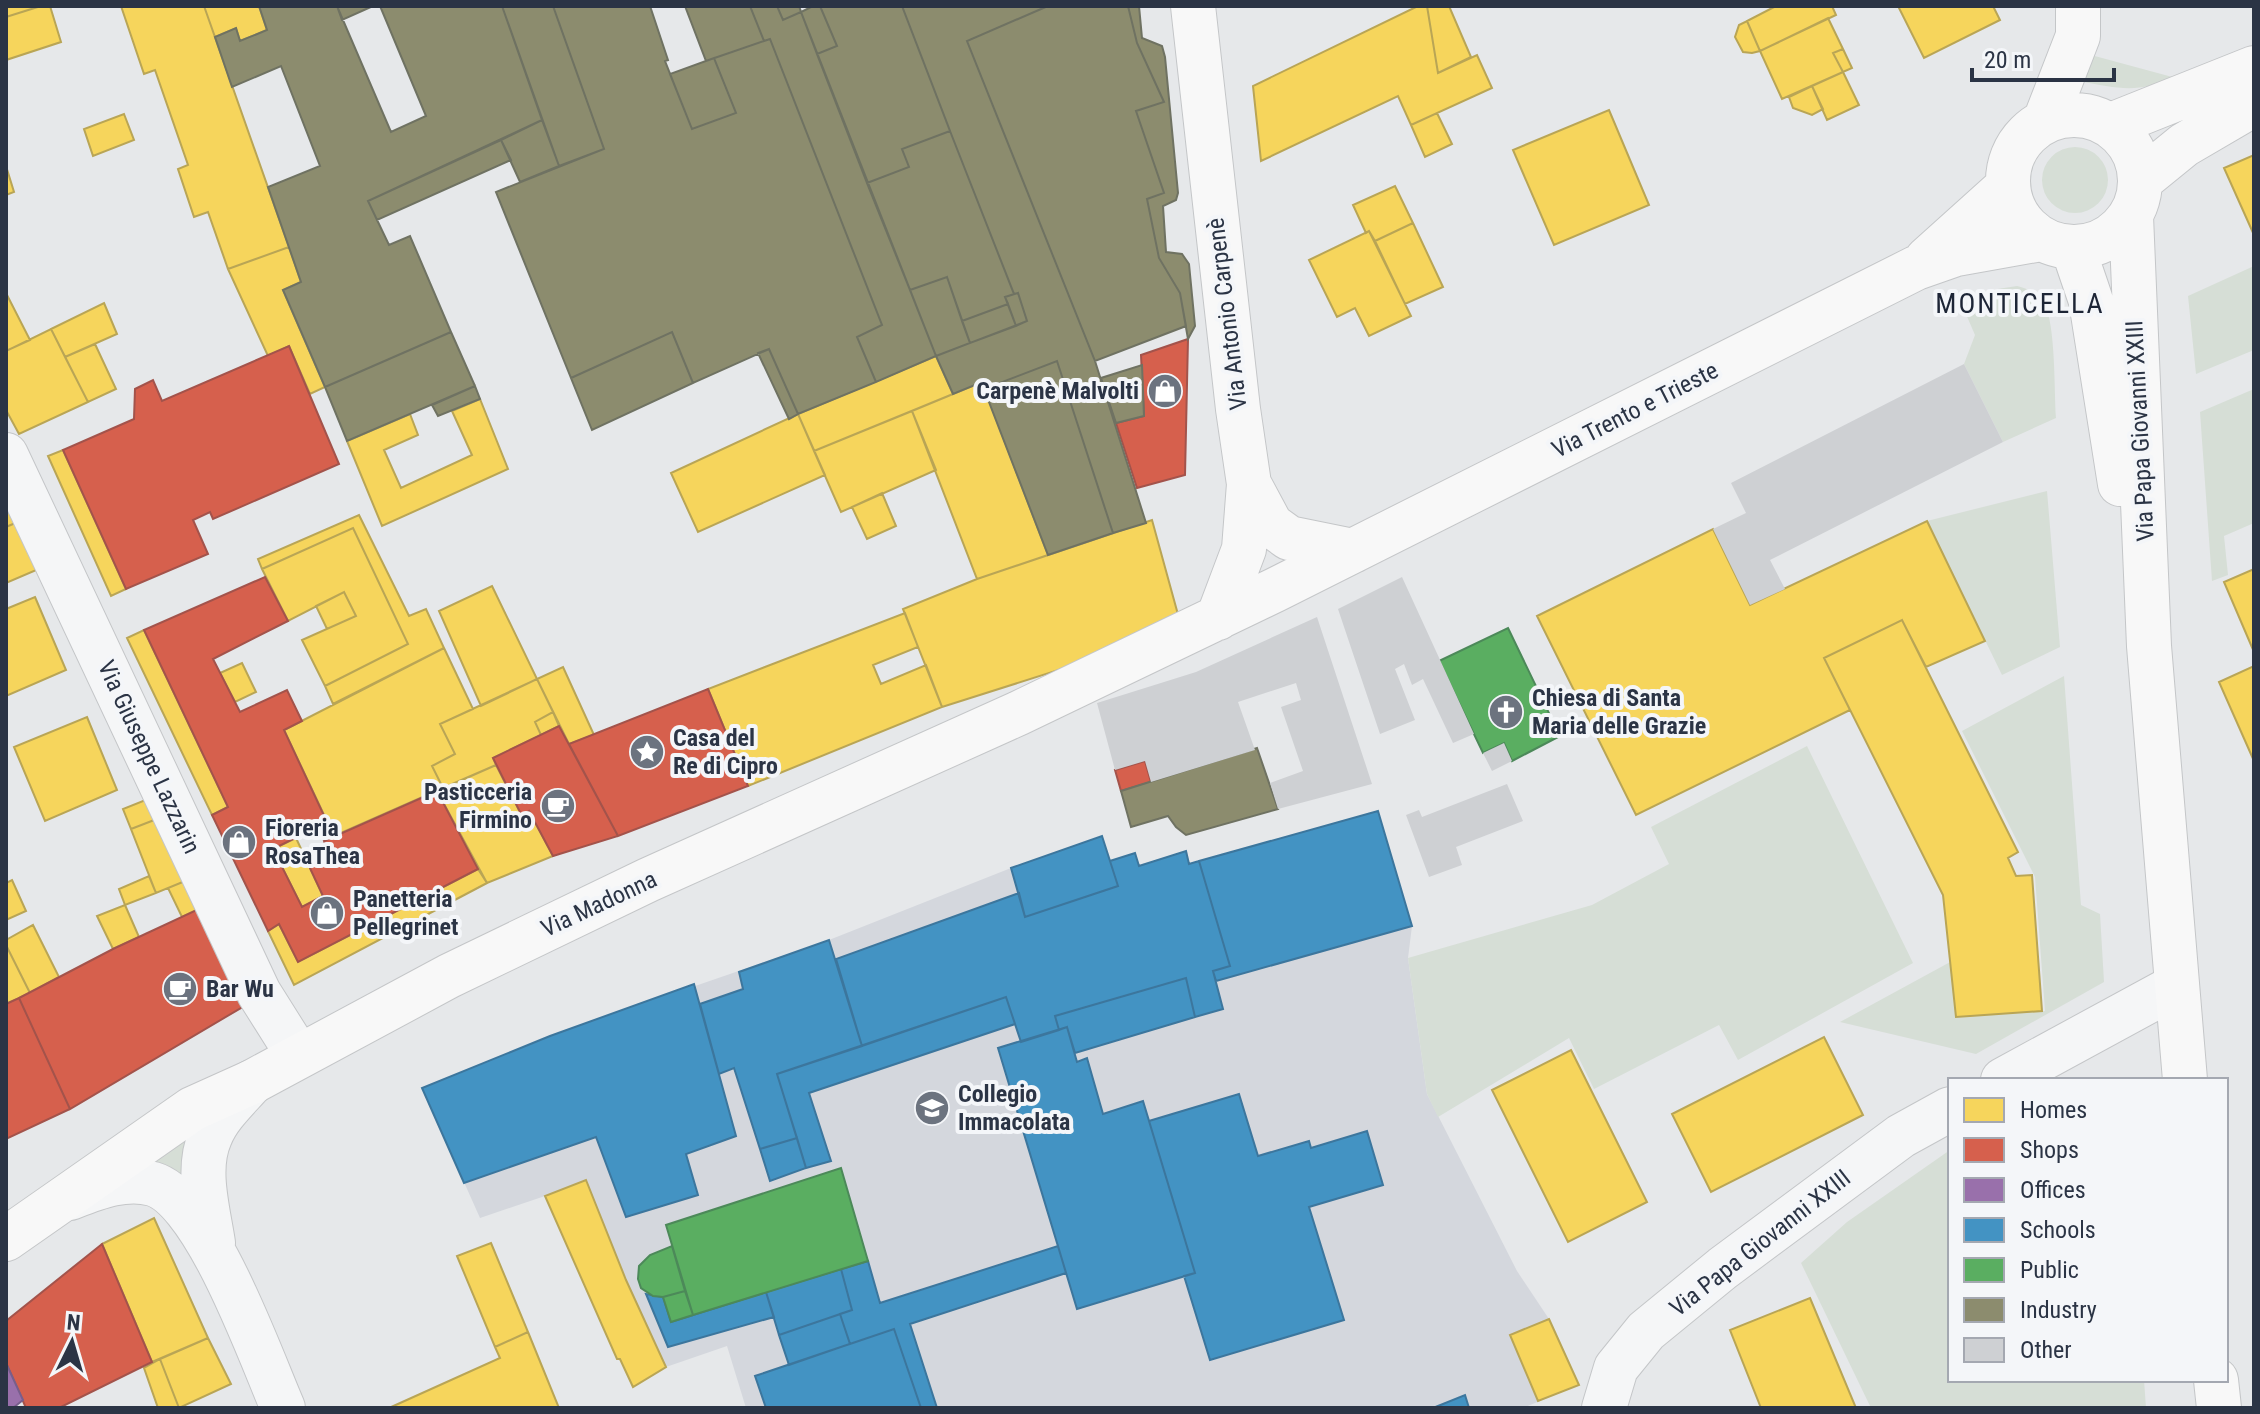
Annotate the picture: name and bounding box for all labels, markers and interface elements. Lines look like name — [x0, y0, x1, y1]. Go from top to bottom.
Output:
scale bar — [1972, 32, 2114, 82]
text: 20 m — [1984, 46, 2031, 74]
street label: Via Antonio Carpenè — [1201, 216, 1253, 412]
district label: MONTICELLA — [1935, 287, 2105, 320]
street label: Via Papa Giovanni XXIII — [2120, 320, 2160, 542]
street label: Via Trento e Trieste — [1547, 356, 1723, 464]
shop icon: Carpenè Malvolti — [1146, 372, 1184, 410]
place label: Carpenè Malvolti — [976, 377, 1139, 405]
street label: Via Giuseppe Lazzarin — [92, 656, 206, 858]
place label: Chiesa di Santa Maria delle Grazie — [1532, 684, 1706, 740]
church icon: Chiesa di Santa Maria delle Grazie — [1487, 693, 1525, 731]
place label: Casa del Re di Cipro — [673, 724, 778, 780]
place icon: Casa del Re di Cipro — [628, 733, 666, 771]
place label: Pasticceria Firmino — [424, 778, 532, 834]
cafe icon: Pasticceria Firmino — [539, 787, 577, 825]
place label: Fioreria RosaThea — [265, 814, 360, 870]
shop icon: Fioreria RosaThea — [220, 823, 258, 861]
street label: Via Madonna — [537, 865, 661, 943]
place label: Panetteria Pellegrinet — [353, 885, 458, 941]
shop icon: Panetteria Pellegrinet — [308, 894, 346, 932]
cafe icon: Bar Wu — [161, 970, 199, 1008]
place label: Bar Wu — [206, 975, 274, 1003]
legend — [1948, 1078, 2228, 1382]
place label: Collegio Immacolata — [958, 1080, 1070, 1136]
school or university icon: Collegio Immacolata — [913, 1089, 951, 1127]
text: Homes — [2020, 1096, 2087, 1124]
text: Shops — [2020, 1136, 2079, 1164]
street label: Via Papa Giovanni XXIII — [1664, 1164, 1856, 1322]
text: Offices — [2020, 1176, 2086, 1204]
text: Schools — [2020, 1216, 2096, 1244]
text: Public — [2020, 1256, 2079, 1284]
text: Industry — [2020, 1296, 2097, 1324]
north arrow — [32, 1302, 112, 1382]
text: N — [66, 1310, 82, 1336]
text: Other — [2020, 1336, 2072, 1364]

